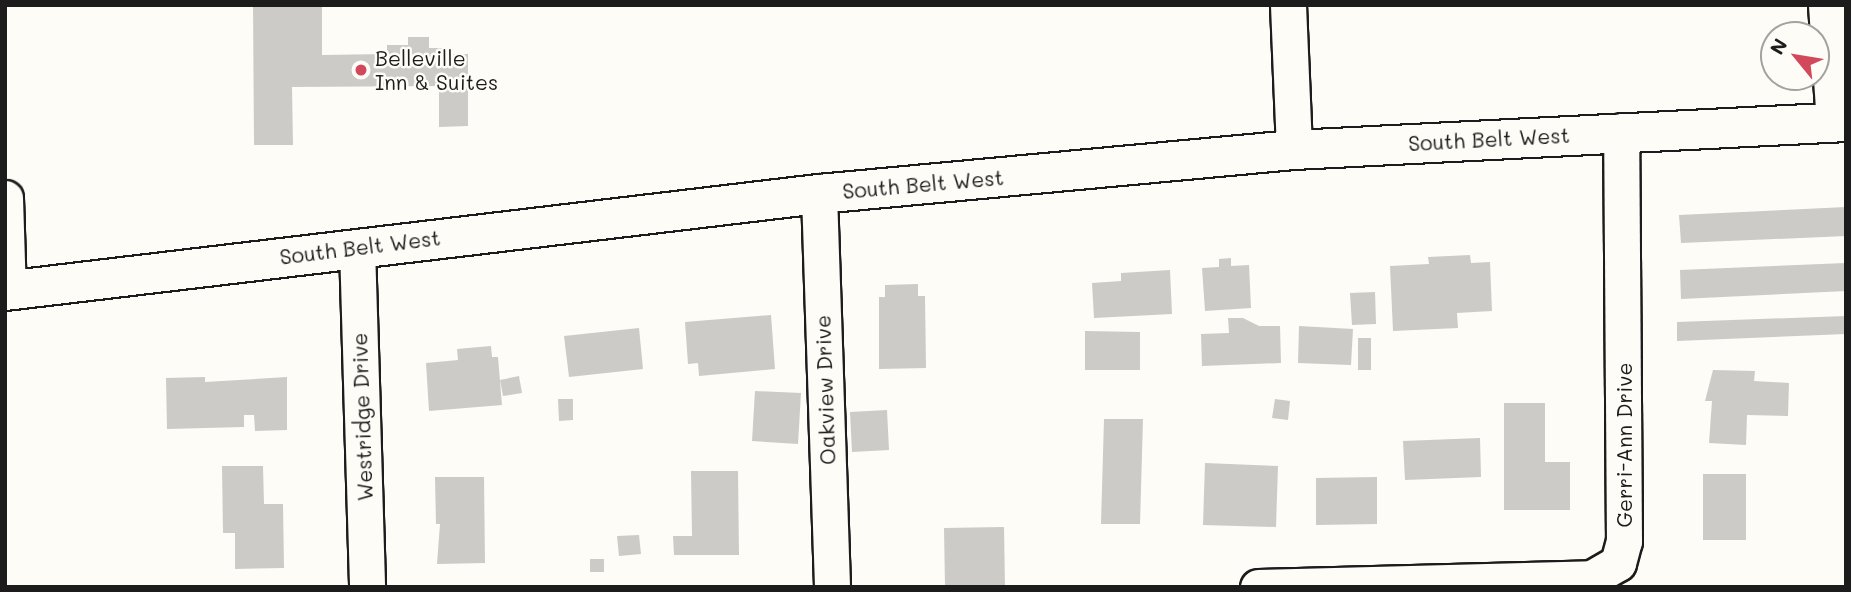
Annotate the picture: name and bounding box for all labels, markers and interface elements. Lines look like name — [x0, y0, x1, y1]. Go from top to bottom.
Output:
north arrow — [1760, 21, 1830, 91]
text: N — [1764, 34, 1793, 59]
place label: Belleville Inn & Suites — [375, 45, 498, 95]
marker: Belleville Inn & Suites — [353, 62, 369, 78]
street label: South Belt West — [1408, 122, 1570, 156]
street label: South Belt West — [841, 164, 1005, 204]
street label: South Belt West — [278, 225, 442, 269]
street label: Oakview Drive — [810, 315, 840, 465]
street label: Westridge Drive — [346, 332, 378, 502]
street label: Gerri-Ann Drive — [1611, 363, 1637, 527]

